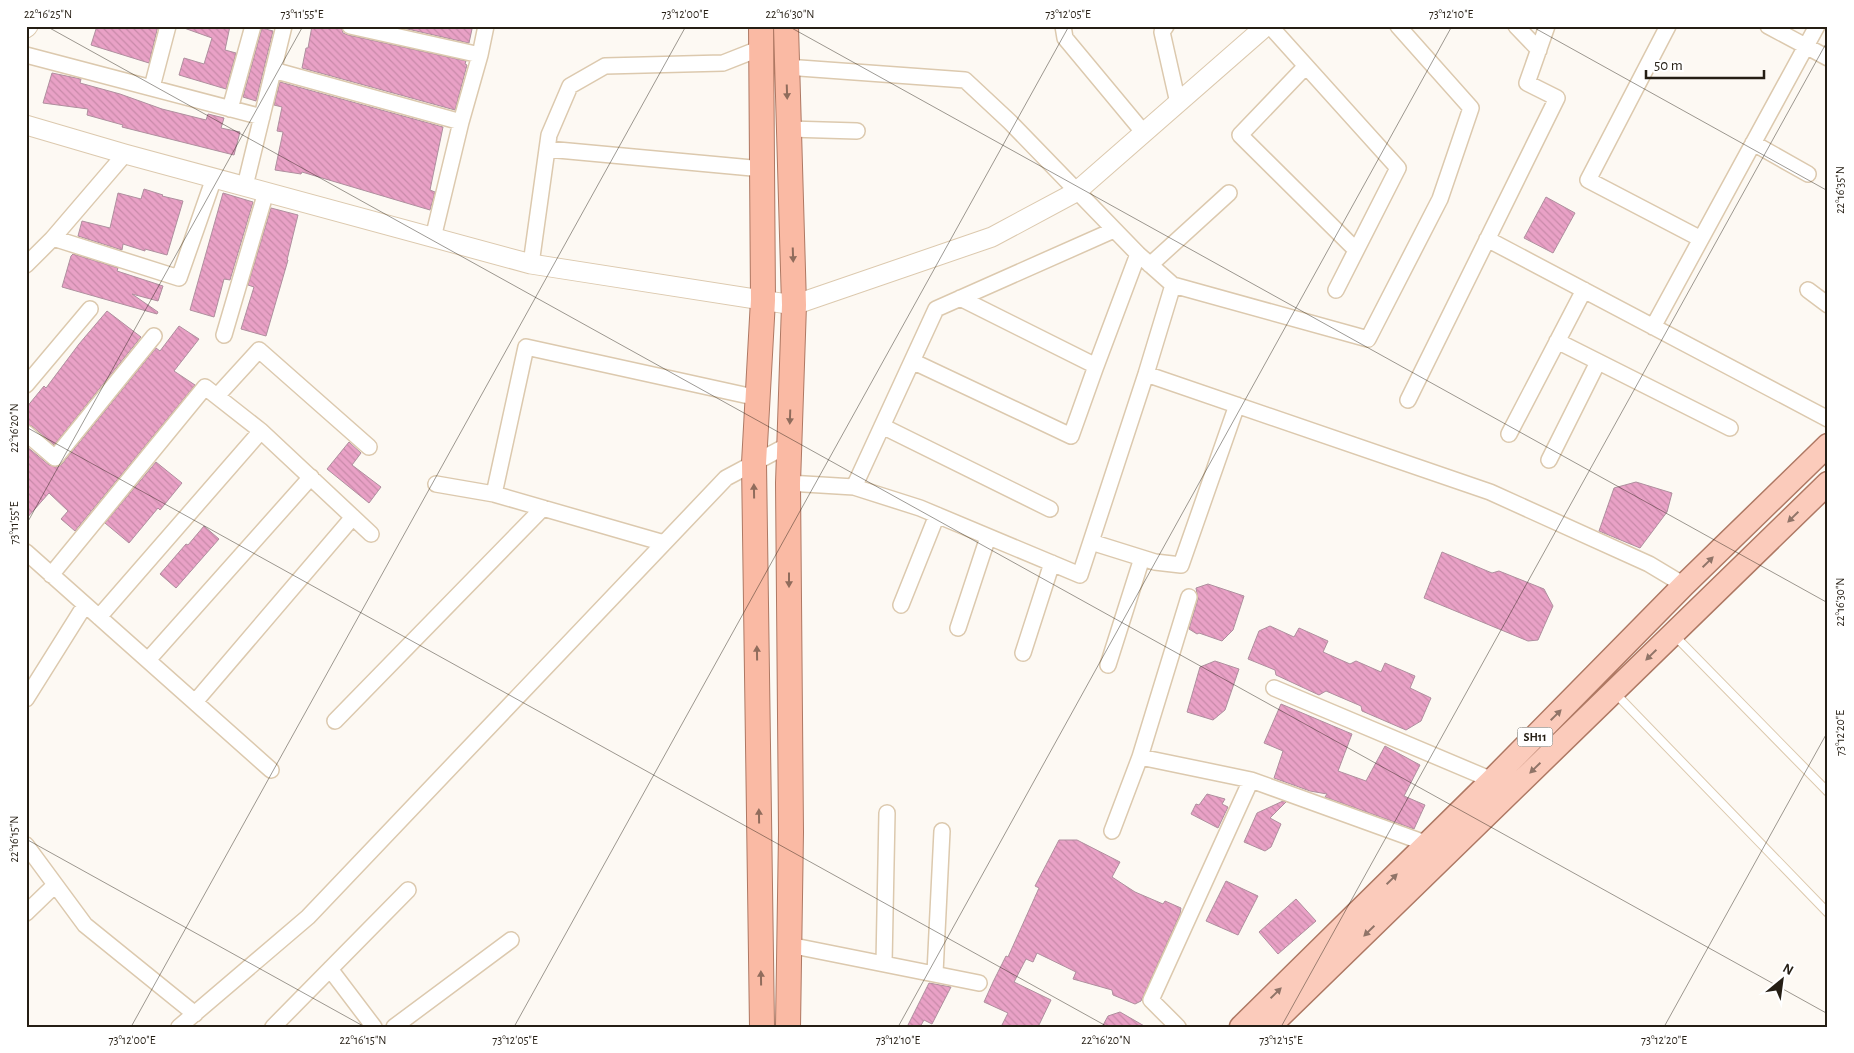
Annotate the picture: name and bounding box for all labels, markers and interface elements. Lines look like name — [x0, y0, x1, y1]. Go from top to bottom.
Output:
text: 22°16'25"N — [24, 8, 72, 20]
text: 73°11'55"E — [281, 8, 324, 20]
text: 73°12'00"E — [662, 8, 709, 20]
text: 22°16'30"N — [765, 8, 815, 20]
text: 73°12'05"E — [1045, 8, 1091, 20]
text: 73°12'10"E — [1429, 8, 1474, 20]
scale bar — [1646, 48, 1764, 80]
text: 50 m — [1654, 58, 1683, 73]
one-way arrow — [783, 85, 791, 101]
text: 22°16'35"N — [1834, 166, 1846, 214]
one-way arrow — [789, 247, 797, 263]
text: 22°16'20"N — [8, 403, 20, 453]
one-way arrow — [785, 410, 793, 426]
one-way arrow — [750, 482, 758, 498]
text: 73°11'55"E — [8, 501, 20, 544]
one-way arrow — [1787, 511, 1799, 523]
one-way arrow — [1701, 556, 1713, 568]
one-way arrow — [785, 572, 793, 588]
text: 22°16'30"N — [1834, 577, 1846, 627]
one-way arrow — [753, 645, 761, 661]
one-way arrow — [1646, 648, 1658, 660]
one-way arrow — [1550, 709, 1562, 721]
text: 73°12'20"E — [1834, 710, 1846, 756]
road number: SH11 — [1518, 728, 1552, 746]
one-way arrow — [1530, 762, 1542, 774]
one-way arrow — [755, 807, 763, 823]
text: 22°16'15"N — [8, 816, 20, 862]
one-way arrow — [1386, 873, 1398, 885]
one-way arrow — [1363, 925, 1375, 937]
north arrow — [1756, 956, 1806, 1006]
text: N — [1780, 961, 1795, 978]
one-way arrow — [757, 970, 765, 986]
one-way arrow — [1269, 987, 1281, 999]
text: 73°12'00"E — [109, 1034, 156, 1046]
text: 22°16'15"N — [340, 1034, 386, 1046]
text: 73°12'05"E — [492, 1034, 538, 1046]
text: 73°12'10"E — [876, 1034, 921, 1046]
text: 22°16'20"N — [1081, 1034, 1131, 1046]
text: 73°12'15"E — [1259, 1034, 1303, 1046]
text: 73°12'20"E — [1641, 1034, 1687, 1046]

